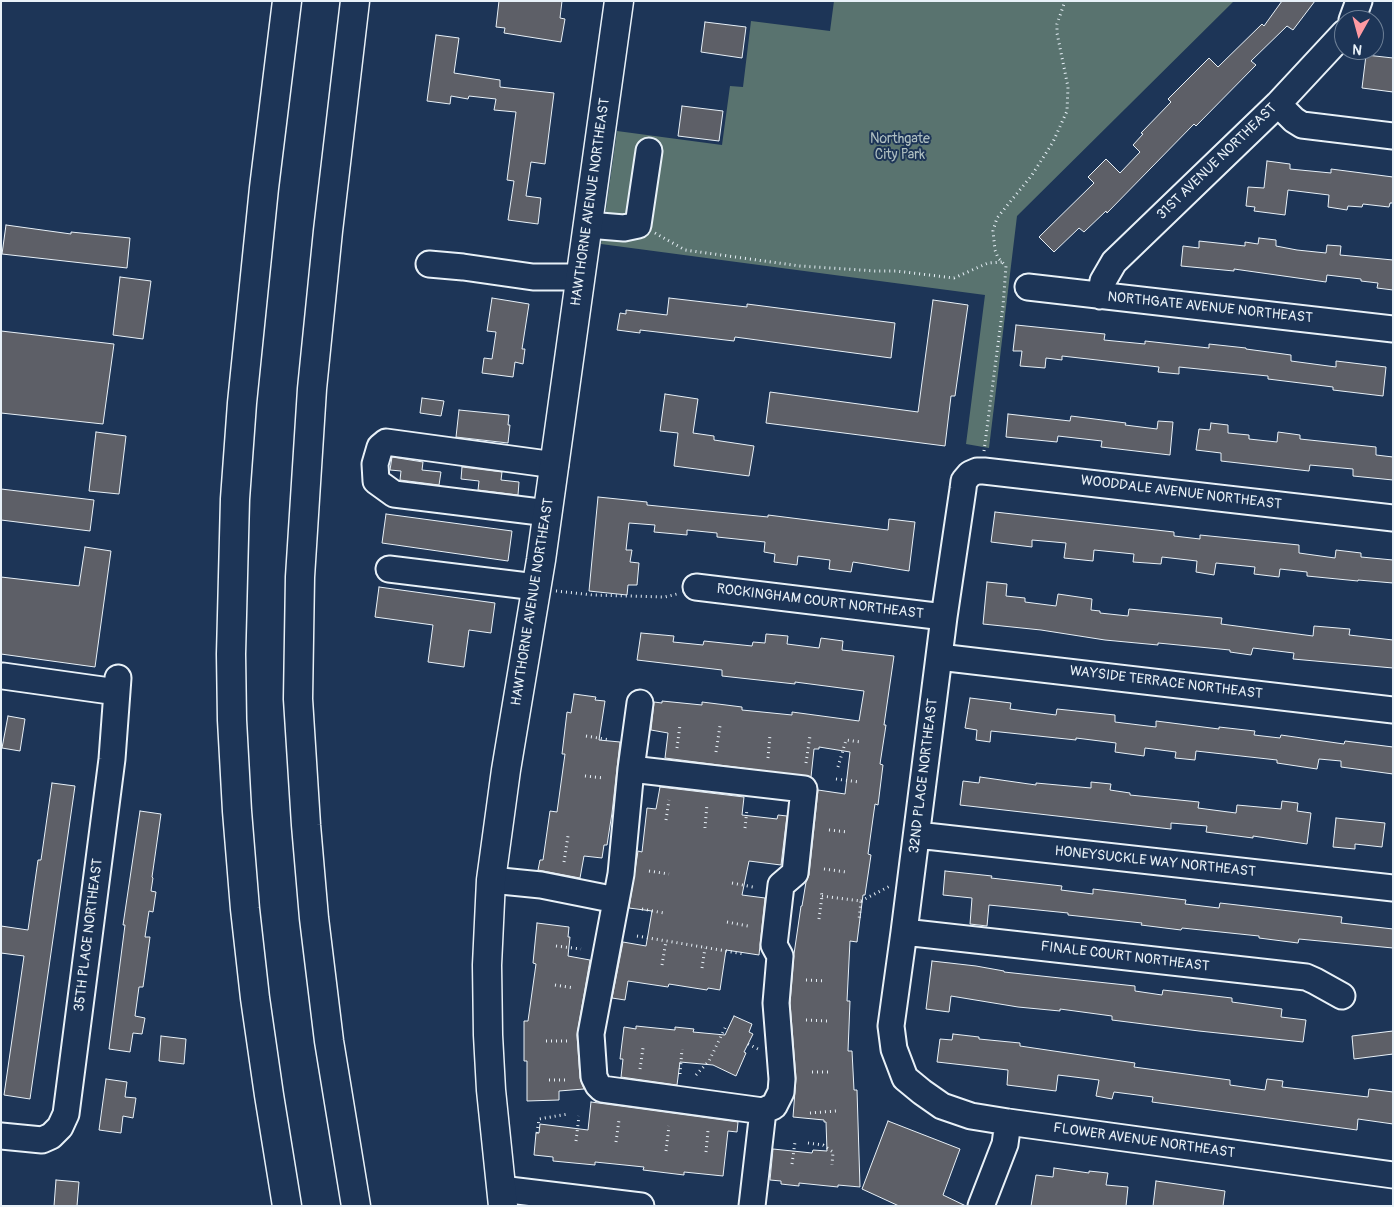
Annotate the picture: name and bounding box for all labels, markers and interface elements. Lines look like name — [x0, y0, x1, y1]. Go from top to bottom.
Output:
north arrow — [1334, 10, 1384, 60]
text: N — [1351, 40, 1363, 58]
street label: HAWTHORNE AVENUE NORTHEAST — [568, 97, 614, 307]
street label: 31ST AVENUE NORTHEAST — [1154, 100, 1280, 224]
park label: Northgate City Park — [870, 131, 930, 164]
street label: NORTHGATE AVENUE NORTHEAST — [1107, 289, 1313, 327]
street label: WOODDALE AVENUE NORTHEAST — [1080, 472, 1282, 514]
street label: HAWTHORNE AVENUE NORTHEAST — [508, 497, 558, 707]
street label: ROCKINGHAM COURT NORTHEAST — [716, 581, 924, 623]
street label: WAYSIDE TERRACE NORTHEAST — [1069, 663, 1263, 703]
street label: 32ND PLACE NORTHEAST — [906, 698, 942, 854]
street label: HONEYSUCKLE WAY NORTHEAST — [1054, 843, 1256, 881]
street label: 35TH PLACE NORTHEAST — [71, 857, 107, 1013]
street label: FINALE COURT NORTHEAST — [1040, 938, 1210, 976]
street label: FLOWER AVENUE NORTHEAST — [1052, 1120, 1236, 1162]

